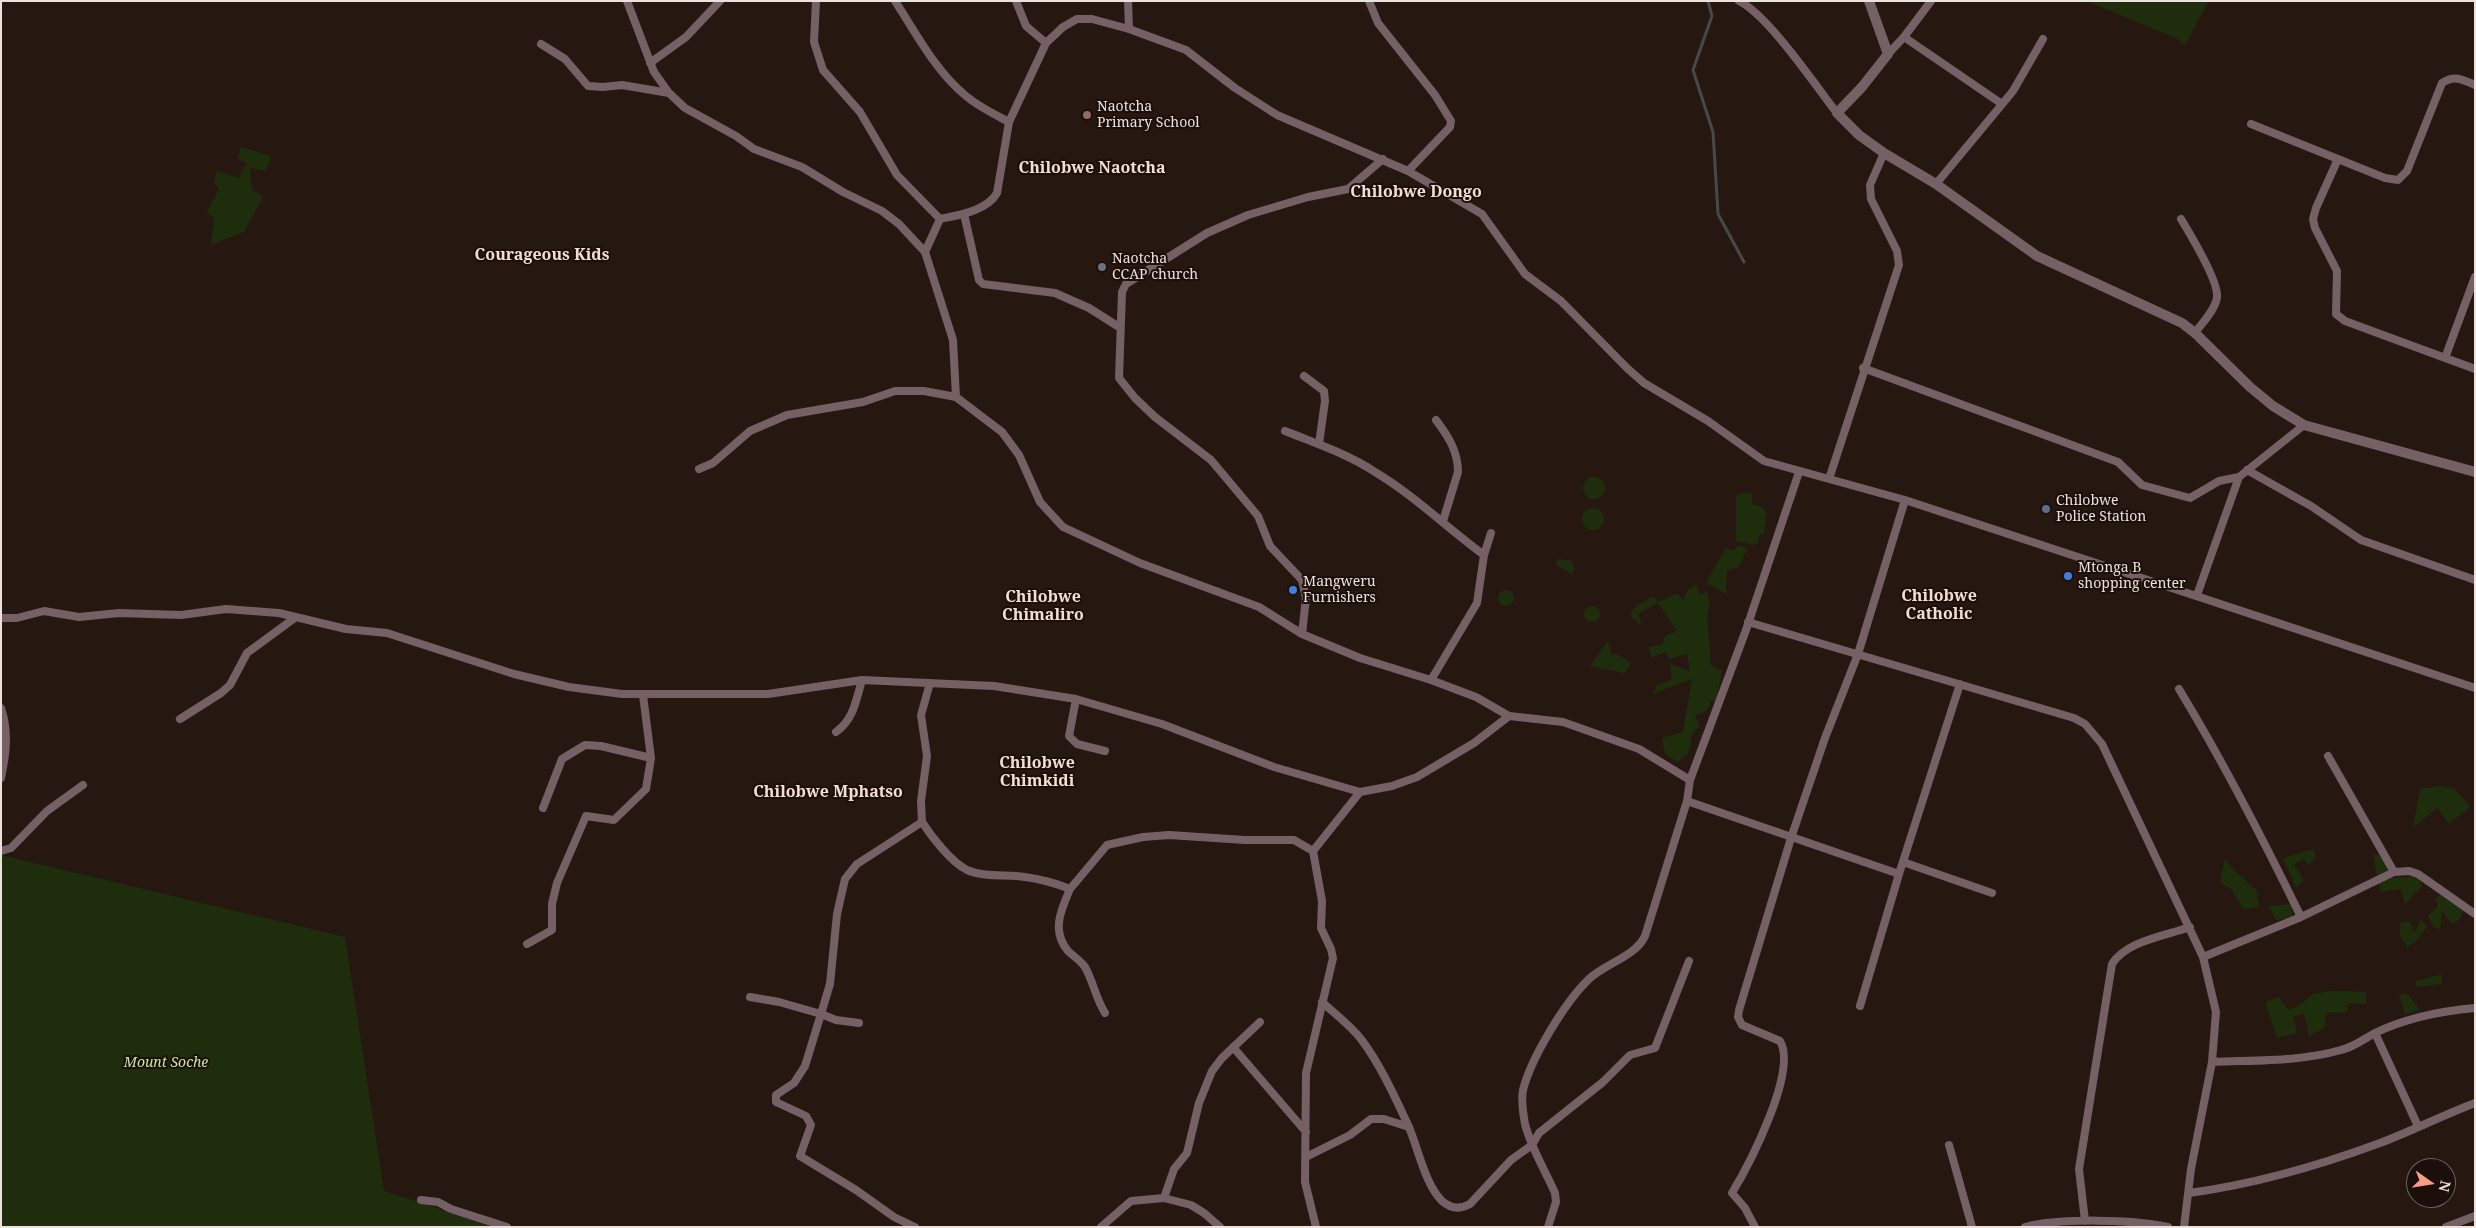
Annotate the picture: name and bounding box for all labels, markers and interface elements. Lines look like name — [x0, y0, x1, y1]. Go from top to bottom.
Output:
place label: Naotcha Primary School — [1097, 99, 1200, 132]
marker: Naotcha Primary School — [1081, 109, 1093, 121]
district label: Chilobwe Naotcha — [1018, 158, 1166, 178]
district label: Chilobwe Dongo — [1350, 182, 1482, 202]
district label: Courageous Kids — [475, 245, 609, 265]
place label: Naotcha CCAP church — [1112, 251, 1198, 284]
marker: Naotcha CCAP church — [1096, 261, 1108, 273]
place label: Chilobwe Police Station — [2056, 493, 2146, 526]
marker: Chilobwe Police Station — [2040, 503, 2052, 515]
place label: Mtonga B shopping center — [2078, 560, 2186, 592]
marker: Mtonga B shopping center — [2062, 570, 2074, 582]
place label: Mangweru Furnishers — [1303, 574, 1376, 606]
marker: Mangweru Furnishers — [1287, 584, 1299, 596]
district label: Chilobwe Catholic — [1901, 586, 1977, 624]
district label: Chilobwe Chimaliro — [1002, 587, 1084, 625]
district label: Chilobwe Chimkidi — [999, 753, 1075, 791]
district label: Chilobwe Mphatso — [753, 782, 903, 802]
park label: Mount Soche — [124, 1055, 208, 1071]
north arrow — [2406, 1158, 2456, 1208]
text: N — [2435, 1179, 2456, 1194]

